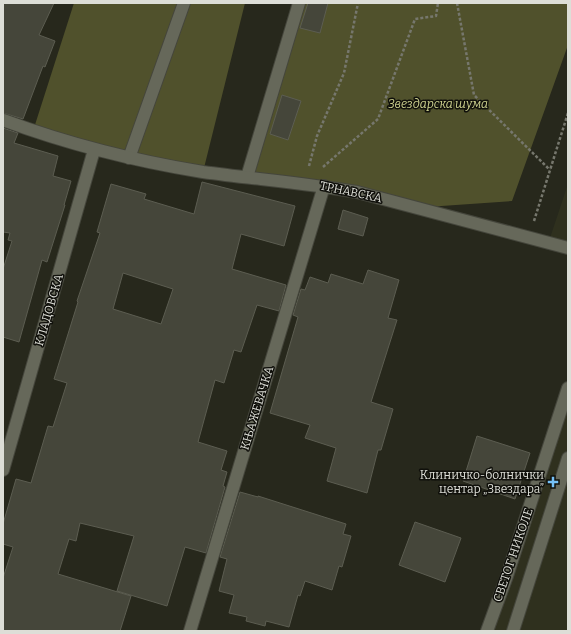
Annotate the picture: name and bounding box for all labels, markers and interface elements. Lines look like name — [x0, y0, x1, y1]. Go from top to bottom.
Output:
park label: Звездарска шума — [388, 97, 488, 111]
street label: ТРНАВСКА — [319, 179, 384, 206]
street label: КЛАДОВСКА — [32, 272, 66, 348]
street label: КЊАЖЕВАЧКА — [238, 364, 277, 452]
place label: Клиничко-болнички центар „Звездара” — [420, 468, 544, 496]
marker: Клиничко-болнички центар „Звездара” — [547, 476, 559, 488]
street label: СВЕТОГ НИКОЛЕ — [490, 506, 536, 604]

